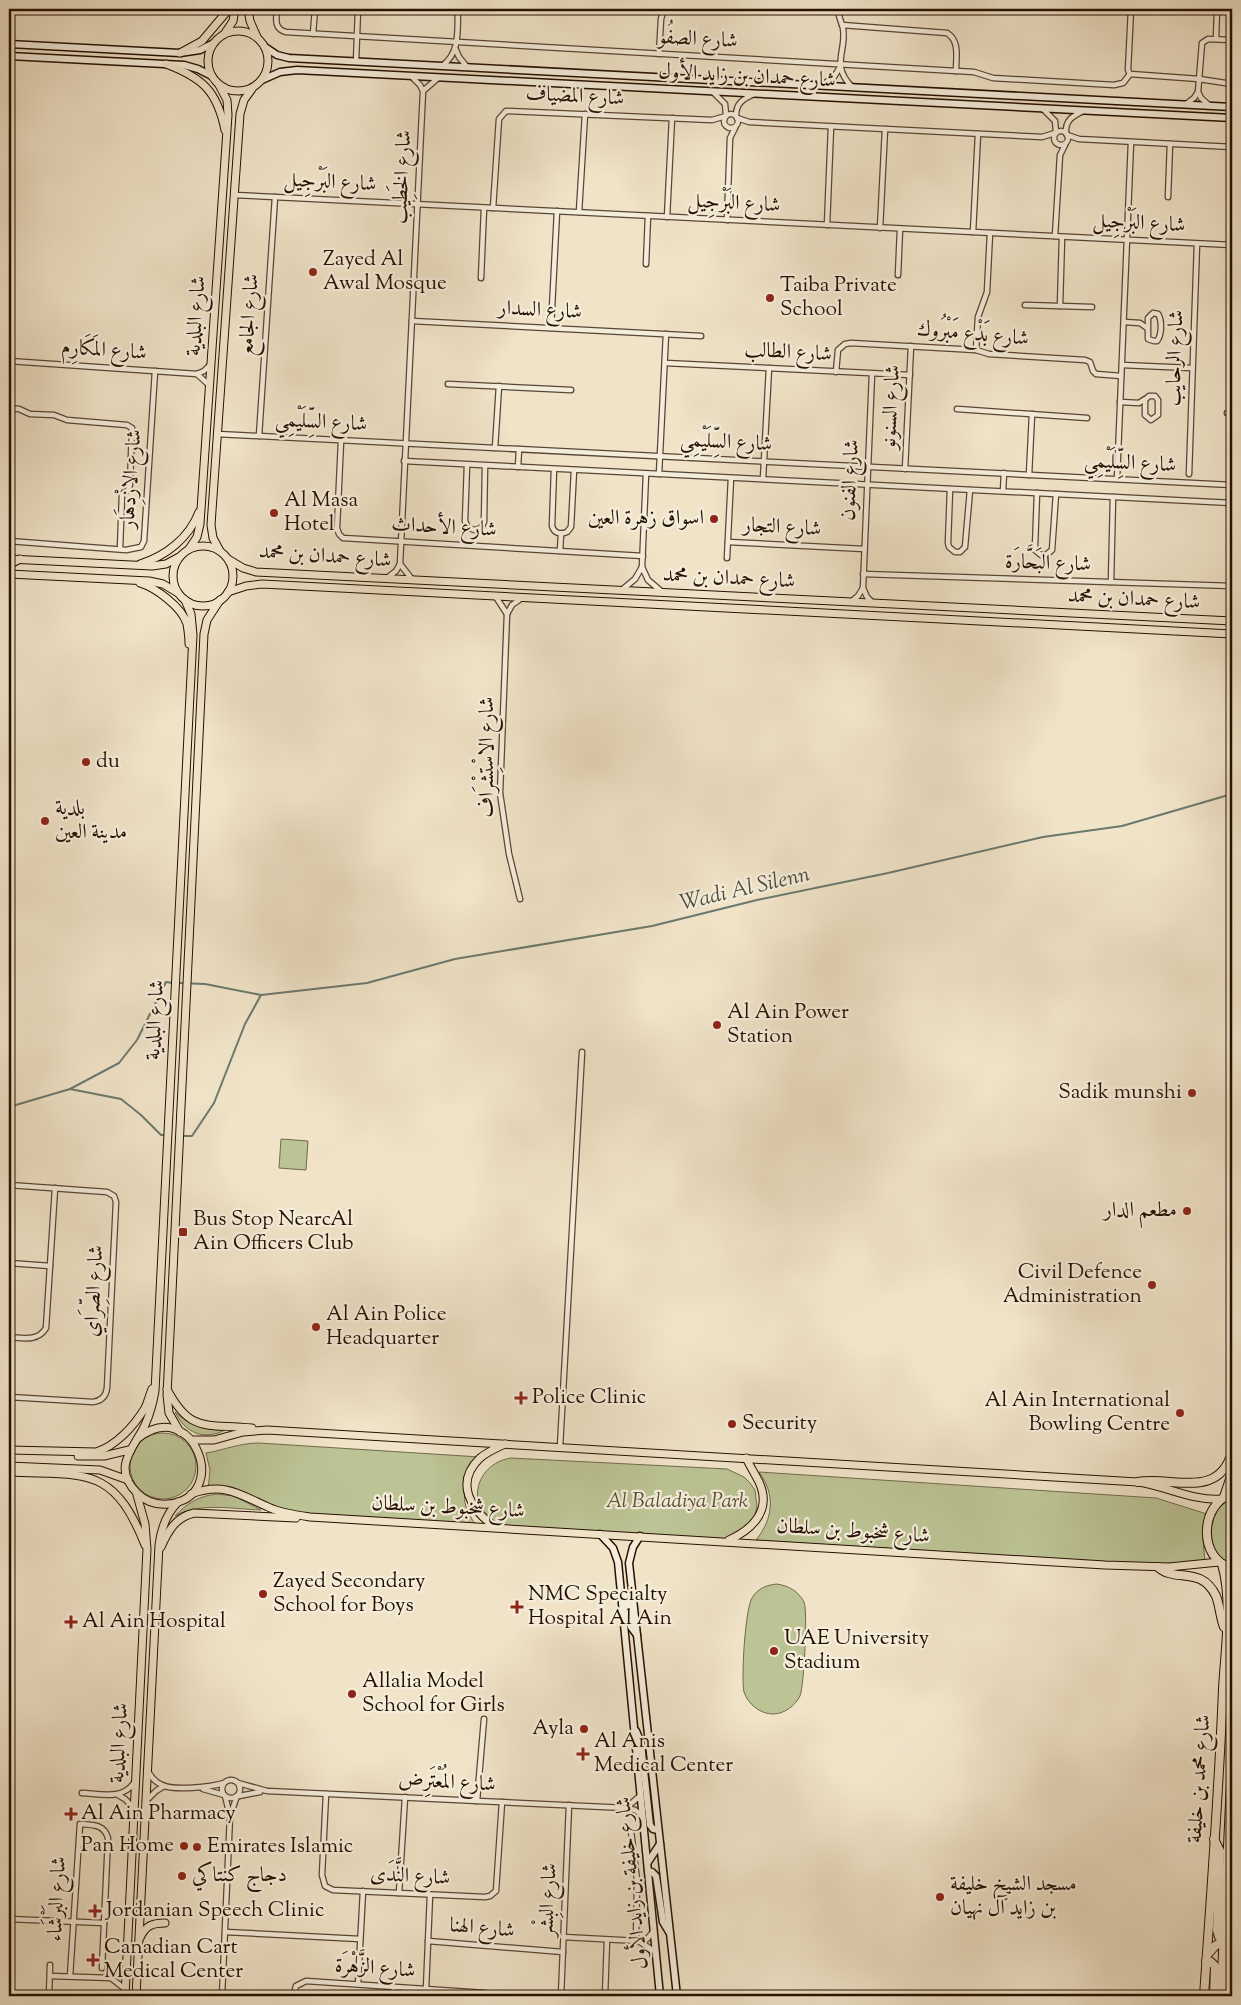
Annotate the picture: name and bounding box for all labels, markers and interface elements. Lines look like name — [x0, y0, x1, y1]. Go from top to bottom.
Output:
street label: شارع الصفُو — [655, 18, 739, 58]
street label: شارع حمدان بن زايد الأول — [658, 55, 837, 98]
street label: شارع المضياف — [525, 79, 625, 116]
street label: شارع الخَطِيب — [384, 129, 421, 225]
street label: شارع البَرْجِيل — [283, 163, 377, 201]
street label: شارع البَرْجِيل — [687, 184, 781, 222]
street label: شارع البَرْجِيل — [1092, 204, 1186, 242]
place label: Zayed Al Awal Mosque — [323, 245, 447, 299]
marker: Zayed Al Awal Mosque — [307, 266, 319, 278]
place label: Taiba Private School — [780, 271, 897, 325]
street label: شارع الجامع — [232, 273, 270, 357]
street label: شارع البلدية — [179, 275, 216, 357]
marker: Taiba Private School — [764, 292, 776, 304]
street label: شارع السدار — [495, 294, 583, 329]
street label: شارع الرحايب — [1159, 309, 1194, 407]
street label: شارع بَدْع مَبْرُوك — [916, 310, 1031, 356]
street label: شارع المَكَارِم — [60, 331, 148, 370]
street label: شارع الطالب — [743, 336, 833, 371]
street label: شارع السنونو — [875, 364, 910, 452]
street label: شارع السِّلَيْمِي — [274, 403, 368, 443]
street label: شارع السِّلَيْمِي — [679, 423, 773, 463]
street label: شارع الازْدِهَار — [110, 428, 151, 532]
street label: شارع الفنون — [834, 439, 869, 522]
street label: شارع السِّلَيْمِي — [1083, 444, 1177, 484]
place label: Al Masa Hotel — [284, 486, 359, 540]
place label: اسواق زهرة العين — [588, 504, 704, 534]
marker: Al Masa Hotel — [268, 507, 280, 519]
street label: شارع الأحداث — [390, 508, 498, 547]
street label: شارع التجار — [740, 511, 822, 546]
marker: اسواق زهرة العين — [708, 513, 720, 525]
street label: شارع حمدان بن محمد — [258, 537, 392, 578]
street label: شارع البَحَّارَة — [1004, 542, 1092, 581]
street label: شارع حمدان بن محمد — [662, 561, 796, 598]
street label: شارع حمدان بن محمد — [1067, 582, 1201, 619]
street label: شارع الاسْتِشْرَاف — [470, 697, 504, 817]
place label: du — [96, 747, 120, 777]
marker: du — [80, 756, 92, 768]
place label: بلدية مدينة العين — [55, 794, 127, 848]
marker: بلدية مدينة العين — [39, 815, 51, 827]
water label: Wadi Al Silenn — [677, 859, 814, 921]
street label: شارع البلدية — [139, 979, 174, 1061]
place label: Al Ain Power Station — [727, 998, 849, 1052]
marker: Al Ain Power Station — [711, 1019, 723, 1031]
place label: Sadik munshi — [1058, 1078, 1182, 1108]
marker: Sadik munshi — [1186, 1087, 1198, 1099]
place label: مطعم الدار — [1101, 1196, 1177, 1229]
place label: Bus Stop NearcAl Ain Officers Club — [193, 1205, 354, 1259]
marker: مطعم الدار — [1181, 1205, 1193, 1217]
marker: Bus Stop NearcAl Ain Officers Club — [177, 1226, 189, 1238]
street label: شارع الصِّرَاي — [76, 1244, 113, 1338]
place label: Civil Defence Administration — [1003, 1258, 1142, 1312]
marker: Civil Defence Administration — [1146, 1279, 1158, 1291]
place label: Al Ain Police Headquarter — [326, 1300, 447, 1354]
marker: Al Ain Police Headquarter — [310, 1321, 322, 1333]
place label: Police Clinic — [532, 1383, 646, 1413]
place label: Al Ain International Bowling Centre — [984, 1386, 1170, 1440]
marker: Police Clinic — [514, 1391, 528, 1405]
marker: Al Ain International Bowling Centre — [1174, 1407, 1186, 1419]
place label: Security — [742, 1409, 818, 1439]
marker: Security — [726, 1418, 738, 1430]
park label: Al Baladiya Park — [606, 1487, 749, 1517]
street label: شارع شخبوط بن سلطان — [370, 1489, 526, 1528]
street label: شارع شخبوط بن سلطان — [775, 1512, 931, 1553]
place label: Zayed Secondary School for Boys — [273, 1567, 426, 1621]
place label: NMC Specialty Hospital Al Ain — [528, 1580, 672, 1634]
marker: Zayed Secondary School for Boys — [257, 1588, 269, 1600]
marker: NMC Specialty Hospital Al Ain — [510, 1600, 524, 1614]
place label: Al Ain Hospital — [82, 1607, 226, 1637]
marker: Al Ain Hospital — [64, 1615, 78, 1629]
place label: UAE University Stadium — [784, 1624, 930, 1678]
marker: UAE University Stadium — [768, 1645, 780, 1657]
place label: Allalia Model School for Girls — [362, 1667, 505, 1721]
marker: Allalia Model School for Girls — [346, 1688, 358, 1700]
street label: شارع البلدية — [103, 1702, 138, 1784]
place label: Ayla — [532, 1714, 574, 1744]
street label: شارع محمد بن خليفة — [1181, 1714, 1220, 1844]
marker: Ayla — [578, 1723, 590, 1735]
place label: Al Anis Medical Center — [594, 1727, 733, 1781]
marker: Al Anis Medical Center — [576, 1747, 590, 1761]
street label: شارع المُعْتَرِض — [397, 1760, 497, 1802]
street label: شارع خليفة بن زايد الأول — [607, 1795, 658, 1971]
place label: Al Ain Pharmacy — [81, 1799, 236, 1829]
marker: Al Ain Pharmacy — [65, 1808, 77, 1820]
place label: Pan Home — [81, 1831, 174, 1861]
place label: Emirates Islamic — [207, 1832, 353, 1862]
marker: Pan Home — [178, 1840, 190, 1852]
marker: Emirates Islamic — [191, 1841, 203, 1853]
street label: شارع البَرْشَاء — [38, 1855, 76, 1942]
street label: شارع النَّدَى — [369, 1855, 451, 1895]
place label: دجاج كنتاكي — [192, 1861, 287, 1893]
street label: شارع البِشْر — [529, 1862, 567, 1940]
marker: دجاج كنتاكي — [176, 1870, 188, 1882]
place label: مسجد الشيخ خليفة بن زايد آل نهيان — [950, 1870, 1077, 1924]
marker: مسجد الشيخ خليفة بن زايد آل نهيان — [934, 1891, 946, 1903]
place label: Jordanian Speech Clinic — [105, 1896, 324, 1926]
marker: Jordanian Speech Clinic — [88, 1904, 102, 1918]
street label: شارع الهنا — [448, 1911, 516, 1948]
place label: Canadian Cart Medical Center — [104, 1933, 243, 1987]
street label: شارع الزَّهْرَة — [334, 1946, 417, 1988]
marker: Canadian Cart Medical Center — [86, 1953, 100, 1967]

